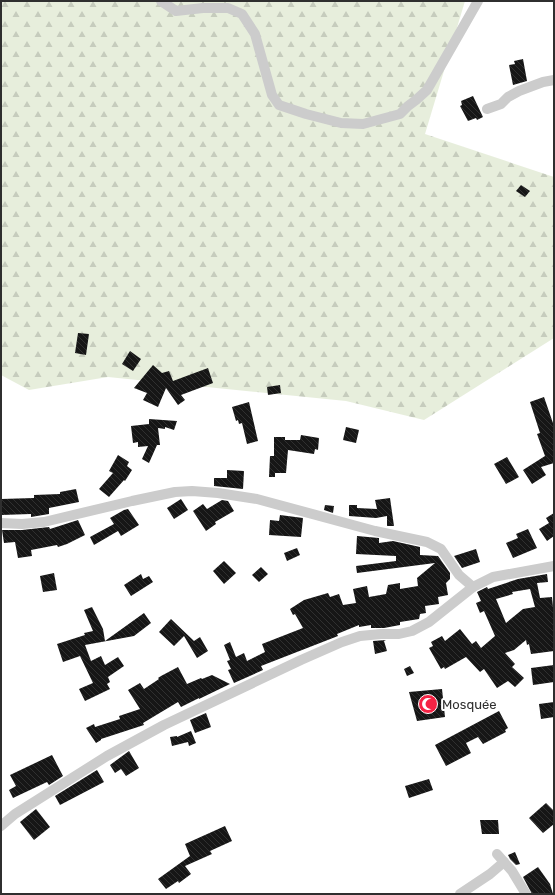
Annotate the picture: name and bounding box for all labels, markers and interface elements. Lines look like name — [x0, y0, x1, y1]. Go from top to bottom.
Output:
mosque icon: Mosquée — [417, 693, 439, 715]
place label: Mosquée — [442, 697, 497, 712]

